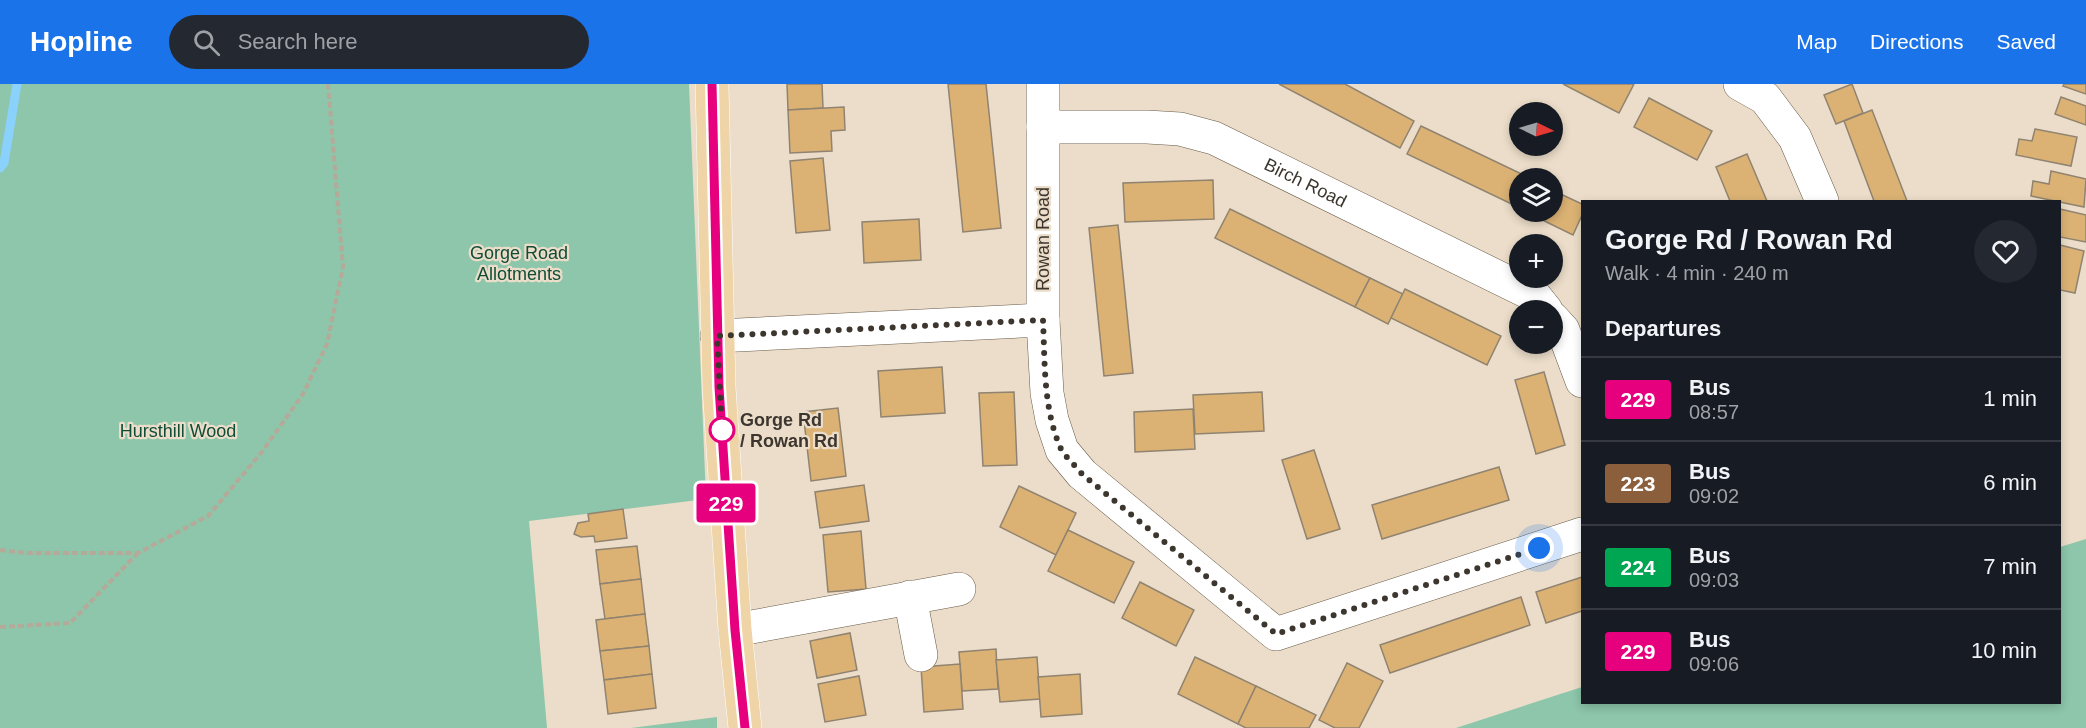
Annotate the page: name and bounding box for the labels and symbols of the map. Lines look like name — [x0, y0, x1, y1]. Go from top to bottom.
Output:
north arrow — [1509, 102, 1563, 156]
street label: Birch Road — [1261, 154, 1350, 211]
street label: Rowan Road — [1033, 187, 1053, 291]
park label: Gorge Road Allotments — [470, 243, 568, 284]
place label: Gorge Rd / Rowan Rd — [740, 410, 838, 451]
marker: Gorge Rd / Rowan Rd — [709, 417, 735, 443]
park label: Hursthill Wood — [120, 421, 236, 441]
line badge: 229 — [692, 484, 760, 522]
your location — [1524, 533, 1554, 563]

